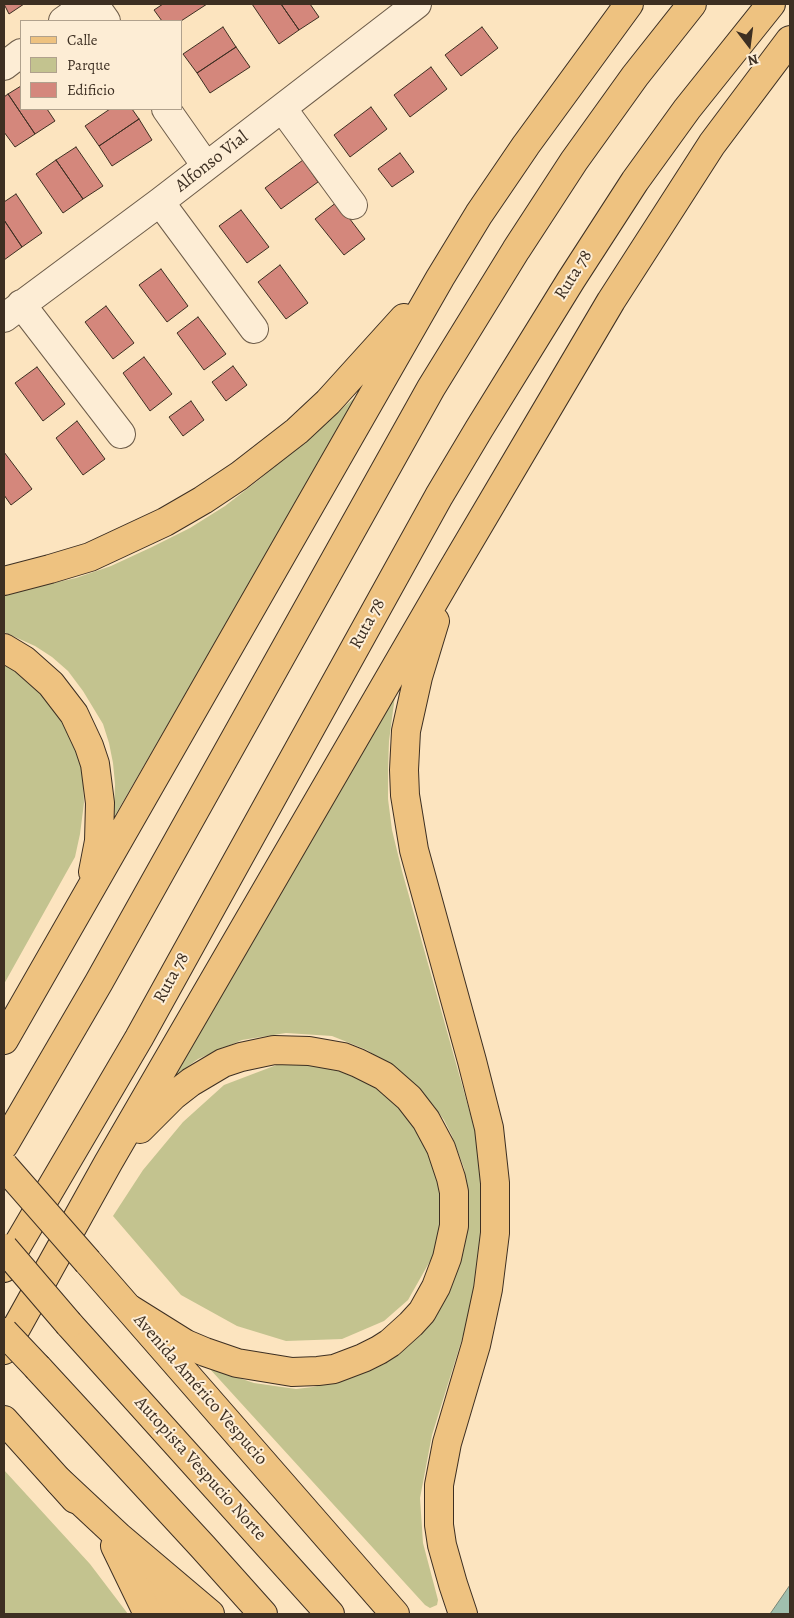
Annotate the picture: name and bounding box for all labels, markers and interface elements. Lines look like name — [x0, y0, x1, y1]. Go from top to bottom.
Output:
legend — [20, 20, 182, 110]
north arrow — [724, 20, 774, 70]
text: Calle — [67, 30, 97, 50]
text: N — [746, 49, 760, 70]
text: Parque — [67, 55, 110, 75]
text: Edificio — [67, 80, 115, 100]
street label: Alfonso Vial — [171, 127, 253, 197]
street label: Ruta 78 — [550, 246, 598, 304]
street label: Ruta 78 — [345, 595, 391, 653]
street label: Ruta 78 — [149, 949, 195, 1007]
street label: Avenida Américo Vespucio — [128, 1310, 272, 1470]
street label: Autopista Vespucio Norte — [130, 1393, 270, 1545]

